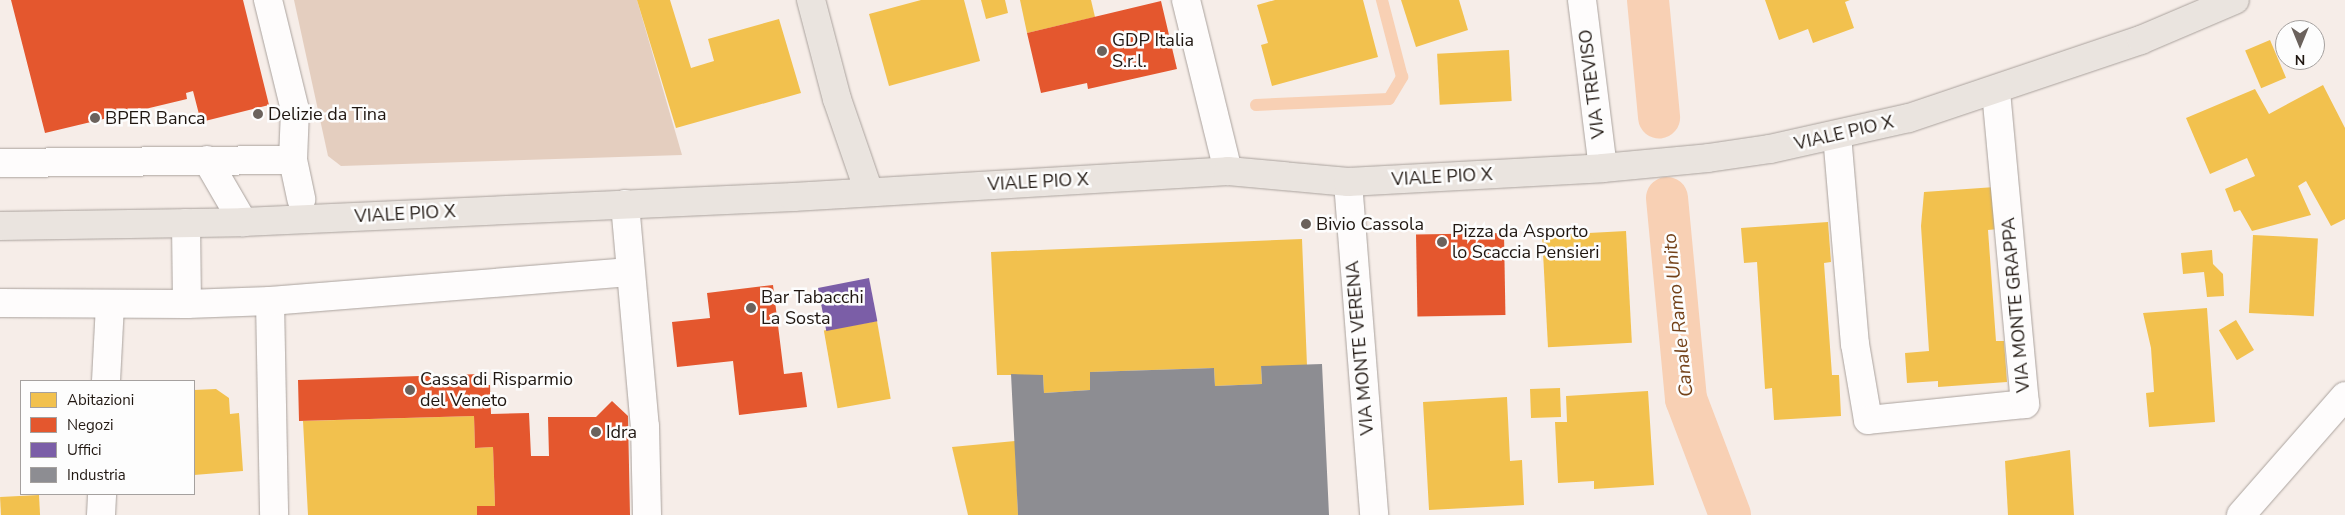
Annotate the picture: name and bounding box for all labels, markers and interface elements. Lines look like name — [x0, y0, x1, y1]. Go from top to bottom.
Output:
north arrow — [2275, 20, 2325, 70]
street label: VIA TREVISO — [1575, 28, 1609, 140]
place label: GDP Italia S.r.l. — [1112, 30, 1194, 72]
marker: GDP Italia S.r.l. — [1096, 45, 1108, 57]
text: N — [2295, 50, 2305, 69]
place label: Delizie da Tina — [268, 103, 387, 125]
place label: BPER Banca — [105, 107, 205, 129]
marker: Delizie da Tina — [252, 108, 264, 120]
street label: VIALE PIO X — [1792, 111, 1896, 155]
marker: BPER Banca — [89, 112, 101, 124]
street label: VIALE PIO X — [1391, 164, 1493, 190]
street label: VIALE PIO X — [987, 169, 1089, 195]
street label: VIALE PIO X — [354, 201, 456, 227]
place label: Bivio Cassola — [1316, 213, 1424, 235]
street label: VIA MONTE GRAPPA — [1998, 216, 2034, 394]
marker: Bivio Cassola — [1300, 218, 1312, 230]
place label: Pizza da Asporto lo Scaccia Pensieri — [1452, 221, 1599, 264]
water label: Canale Ramo Unito — [1659, 232, 1699, 398]
marker: Pizza da Asporto lo Scaccia Pensieri — [1436, 236, 1448, 248]
street label: VIA MONTE VERENA — [1342, 260, 1378, 436]
place label: Bar Tabacchi La Sosta — [761, 287, 864, 330]
marker: Bar Tabacchi La Sosta — [745, 302, 757, 314]
place label: Cassa di Risparmio del Veneto — [420, 369, 573, 412]
legend — [20, 380, 195, 495]
marker: Cassa di Risparmio del Veneto — [404, 384, 416, 396]
text: Abitazioni — [67, 390, 134, 410]
text: Negozi — [67, 415, 114, 435]
place label: Idra — [606, 421, 637, 443]
marker: Idra — [590, 426, 602, 438]
text: Uffici — [67, 440, 101, 460]
text: Industria — [67, 465, 126, 485]

